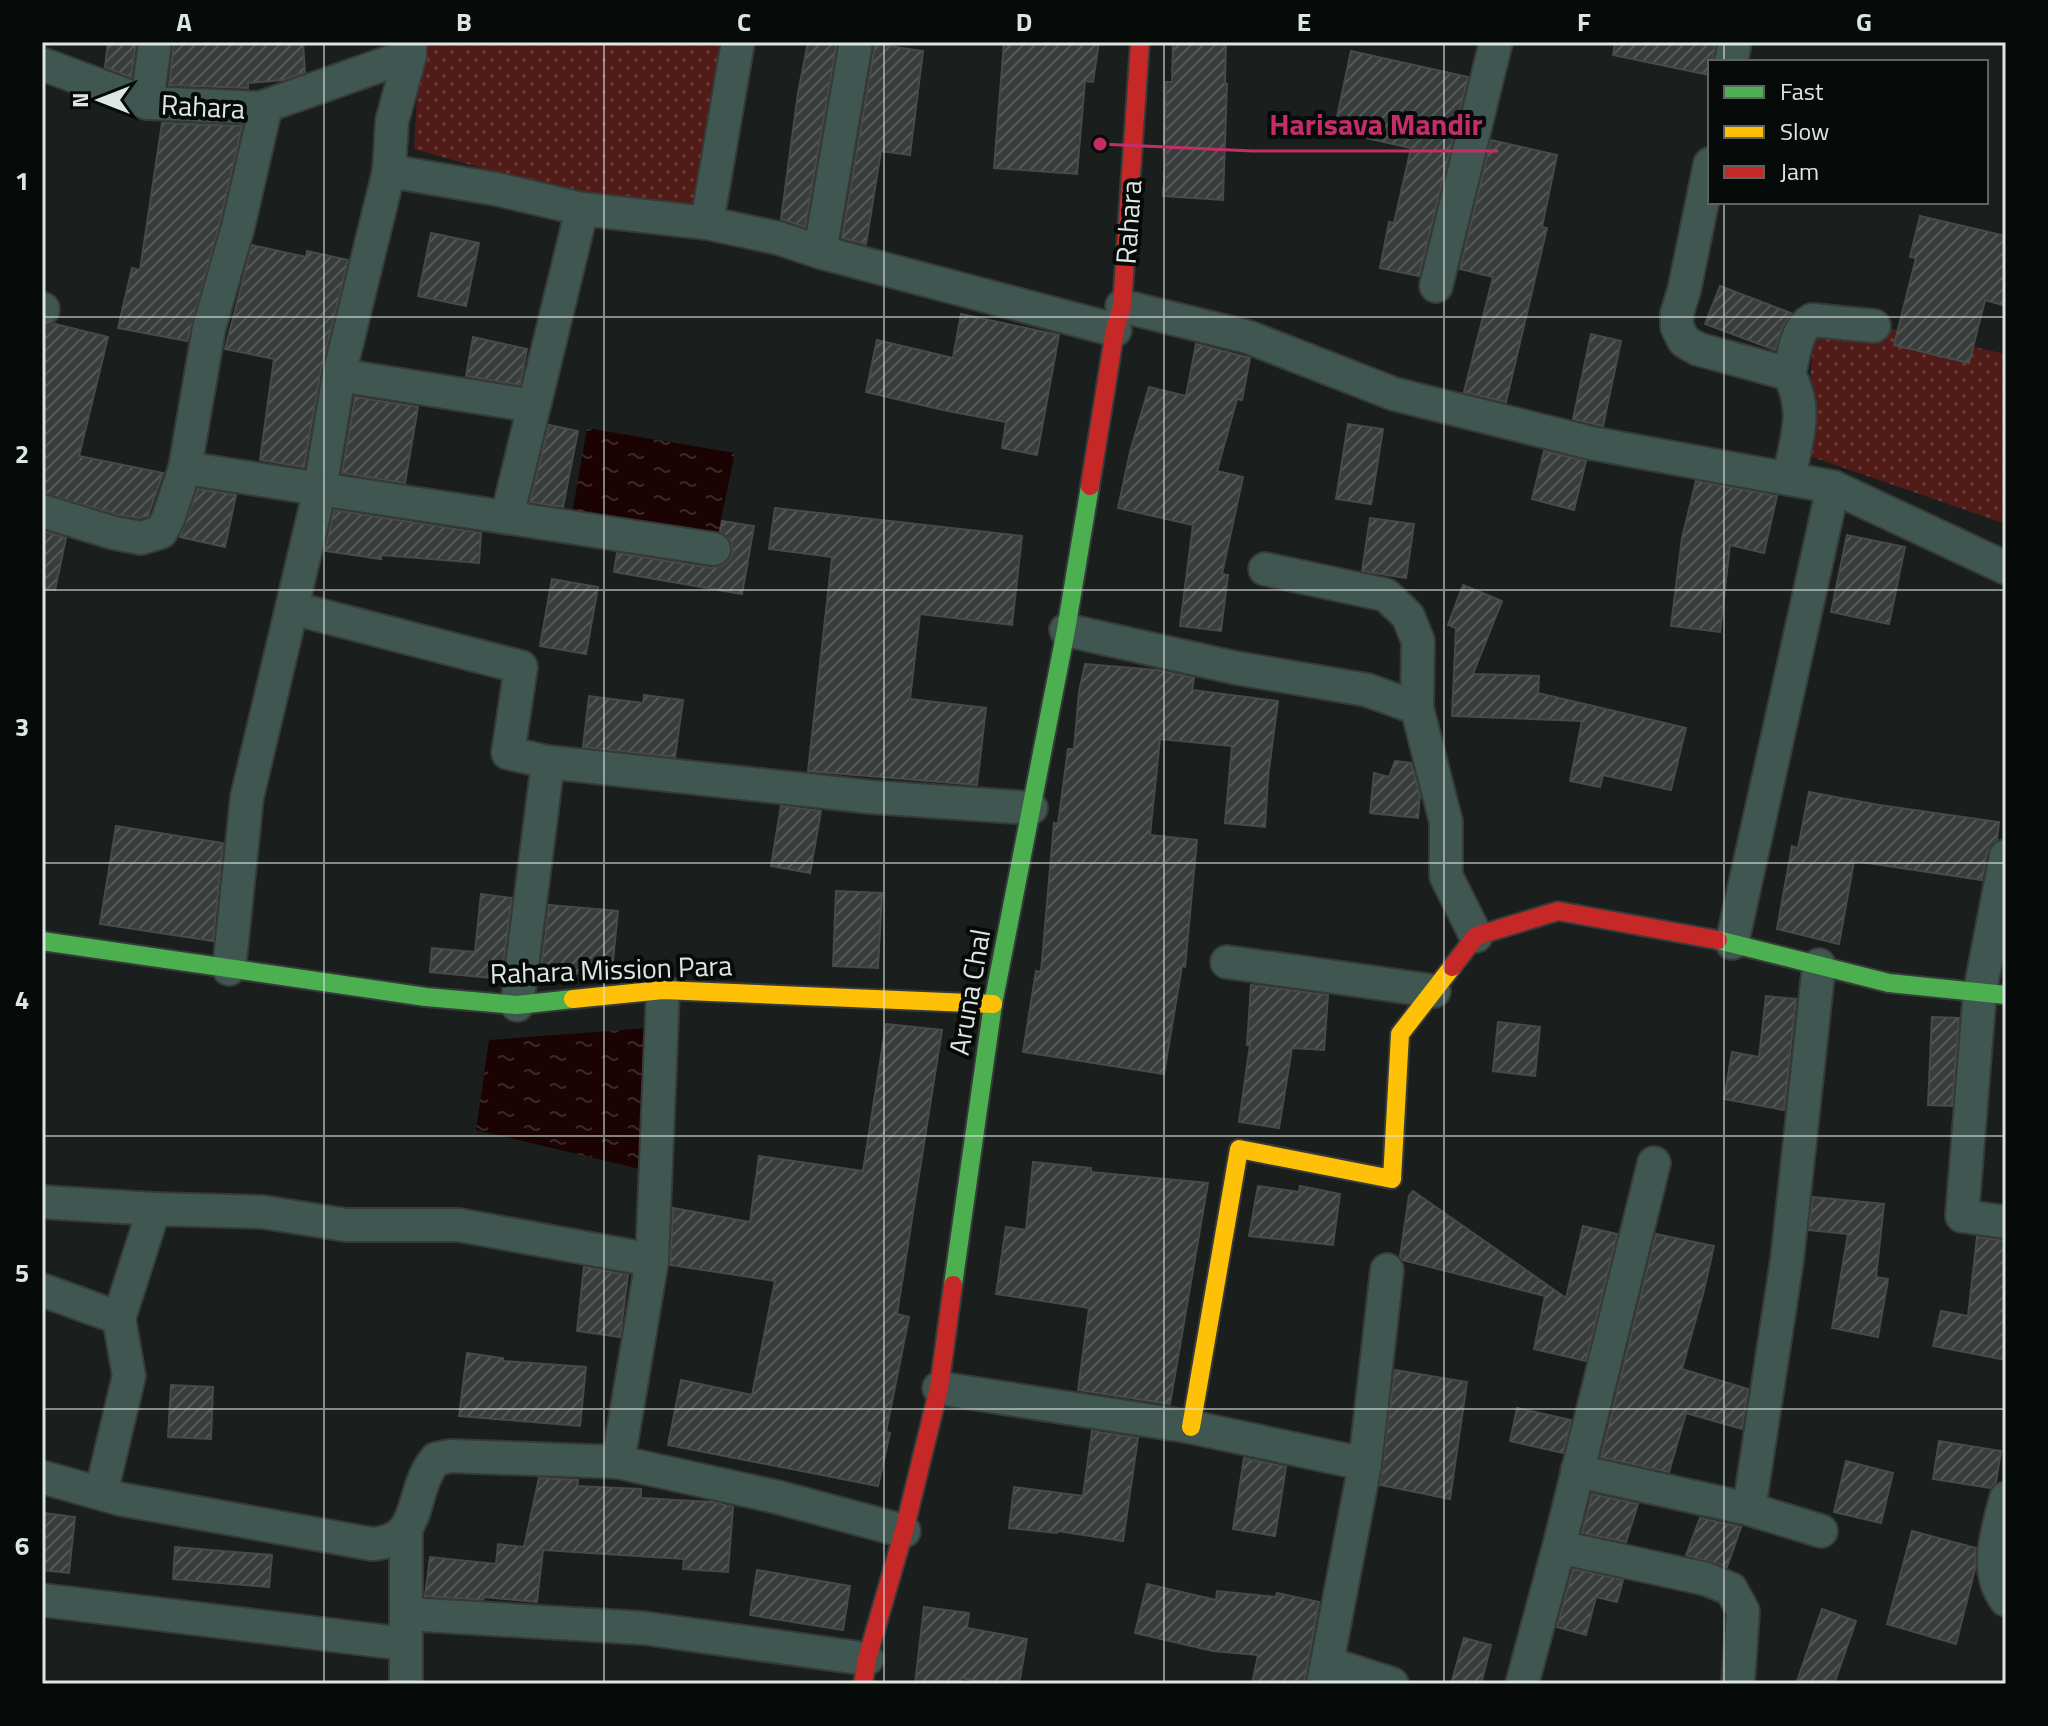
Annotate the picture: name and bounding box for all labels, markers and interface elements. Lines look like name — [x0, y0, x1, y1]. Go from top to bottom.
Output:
text: A — [176, 2, 192, 41]
text: B — [456, 2, 472, 41]
text: C — [737, 2, 751, 41]
text: D — [1016, 2, 1032, 41]
text: E — [1297, 2, 1311, 41]
text: F — [1577, 2, 1591, 41]
text: G — [1856, 2, 1872, 41]
north arrow — [60, 60, 140, 140]
legend — [1708, 60, 1988, 204]
text: Fast — [1780, 73, 1824, 109]
street label: Rahara — [160, 82, 246, 130]
text: N — [63, 92, 97, 108]
callout: Harisava Mandir — [1253, 97, 1498, 151]
text: Harisava Mandir — [1269, 101, 1483, 147]
text: Slow — [1780, 113, 1829, 149]
text: Jam — [1780, 153, 1819, 189]
text: 1 — [15, 161, 29, 200]
street label: Rahara — [1104, 179, 1152, 265]
text: 2 — [15, 434, 29, 473]
text: 3 — [15, 707, 29, 746]
street label: Aruna Chal — [937, 926, 1001, 1058]
street label: Rahara Mission Para — [489, 943, 733, 995]
text: 4 — [15, 980, 29, 1019]
text: 5 — [15, 1253, 29, 1292]
text: 6 — [15, 1526, 29, 1565]

